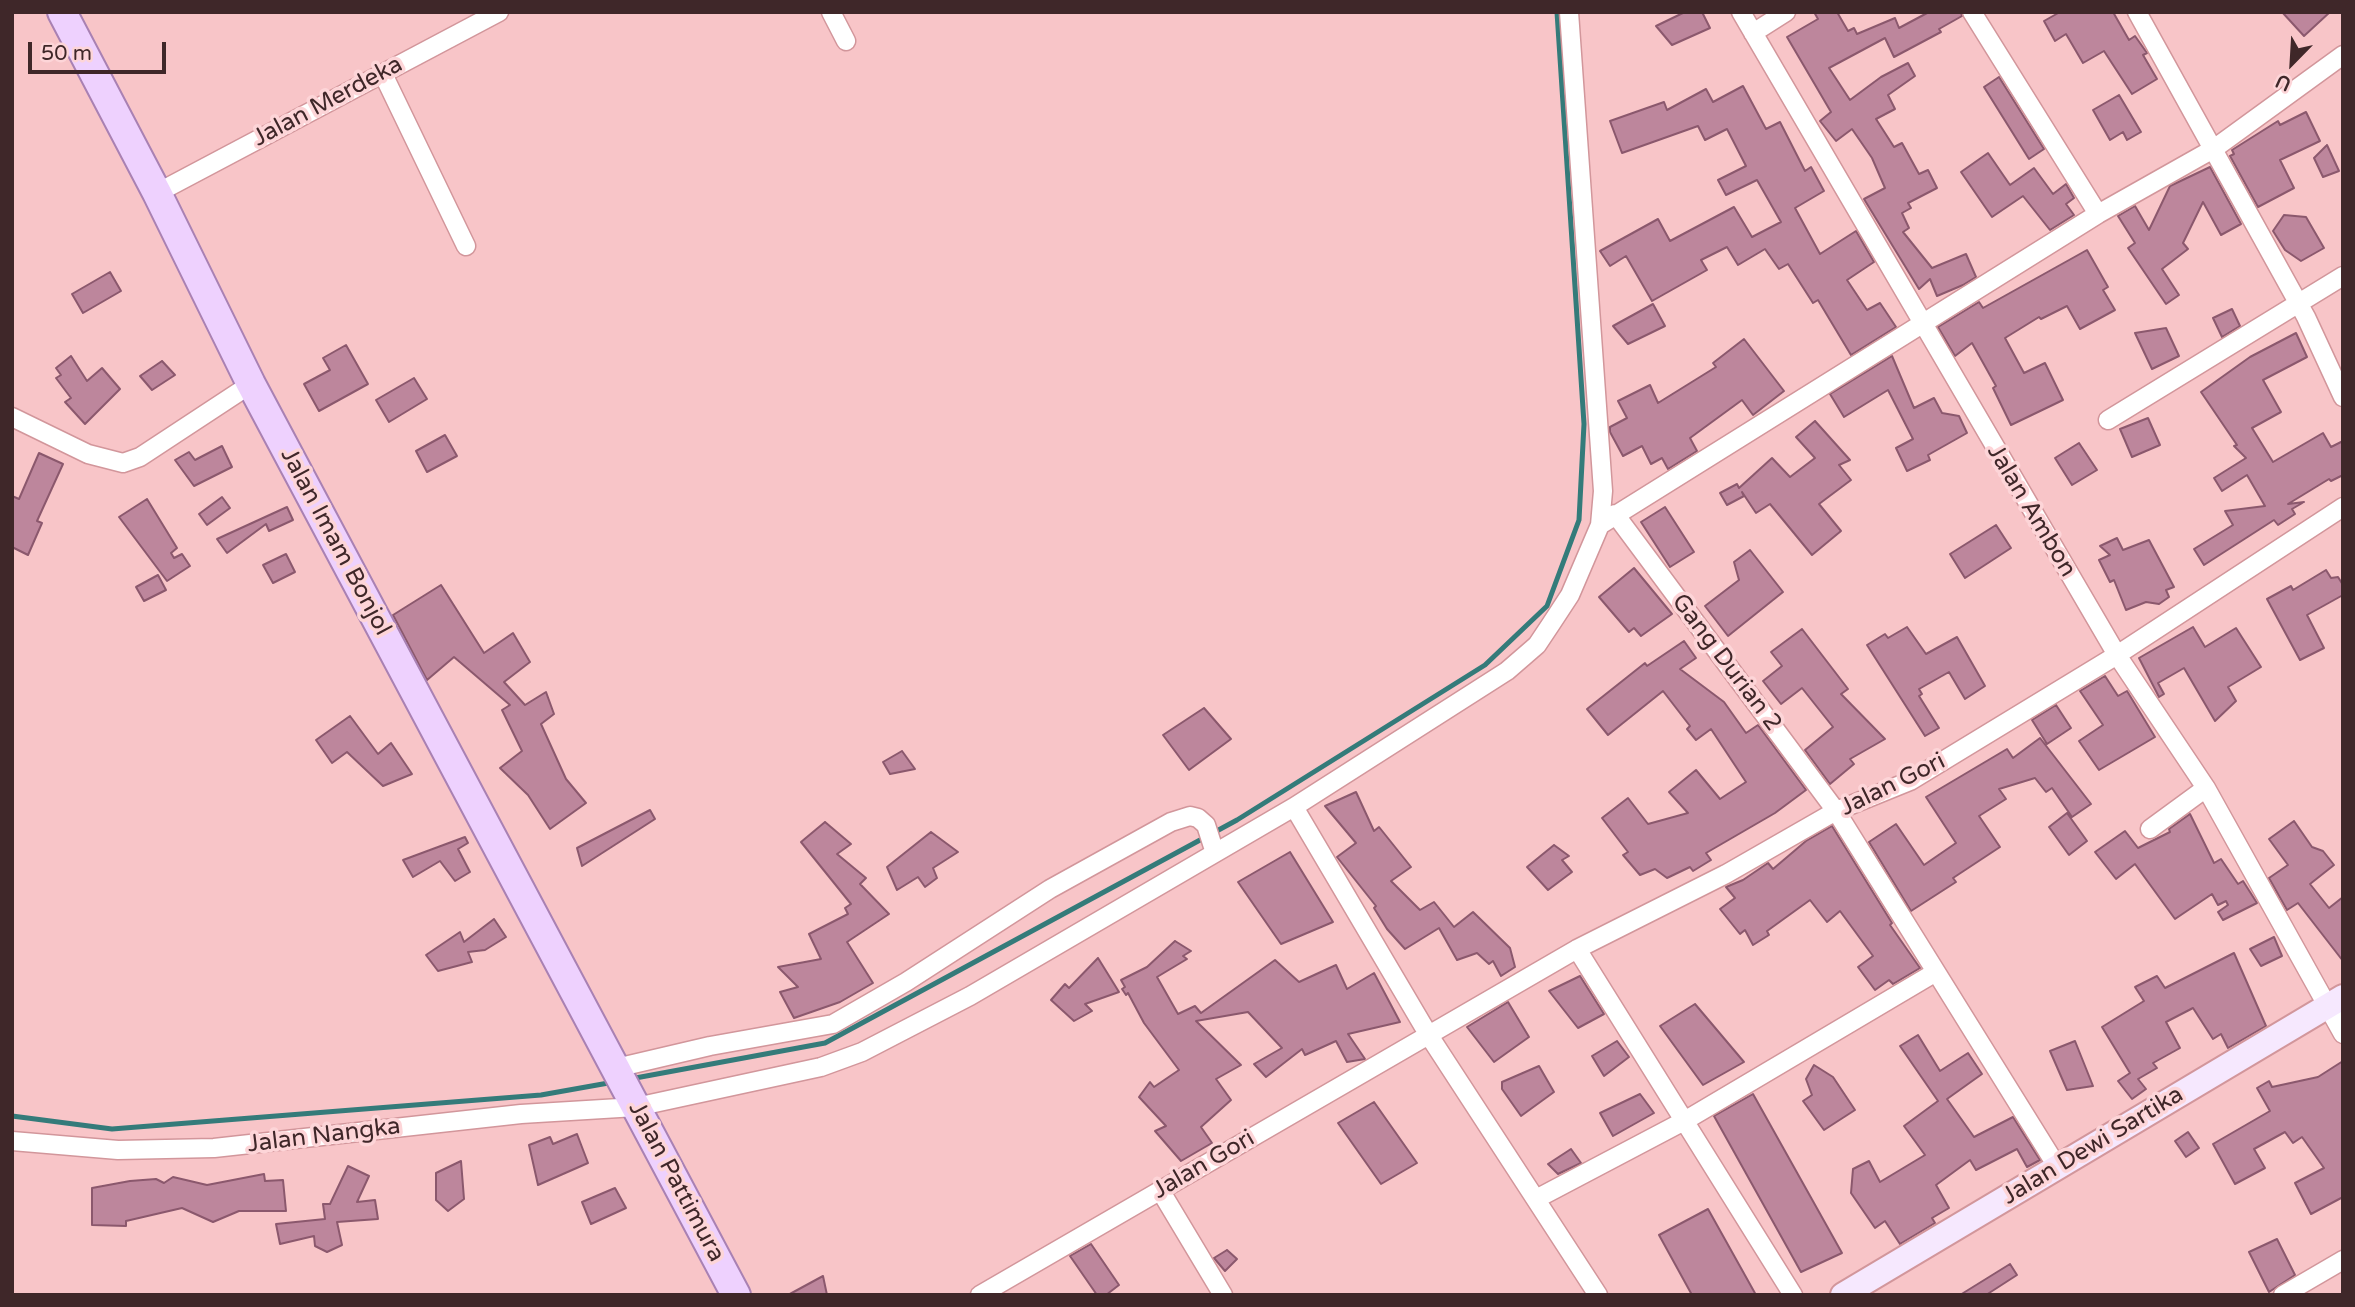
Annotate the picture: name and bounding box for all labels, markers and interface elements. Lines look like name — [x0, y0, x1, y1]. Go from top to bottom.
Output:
scale bar — [32, 28, 170, 72]
north arrow — [2257, 28, 2327, 98]
text: 50 m — [41, 41, 92, 66]
street label: Jalan Merdeka — [248, 50, 408, 154]
text: U — [2272, 69, 2295, 95]
street label: Jalan Ambon — [1980, 440, 2082, 582]
street label: Jalan Imam Bonjol — [274, 444, 396, 640]
street label: Gang Durian 2 — [1665, 589, 1787, 737]
street label: Jalan Gori — [1836, 747, 1950, 823]
street label: Jalan Dewi Sartika — [1997, 1081, 2189, 1211]
street label: Jalan Pattimura — [622, 1097, 730, 1267]
street label: Jalan Nangka — [246, 1112, 402, 1160]
street label: Jalan Gori — [1148, 1124, 1260, 1206]

